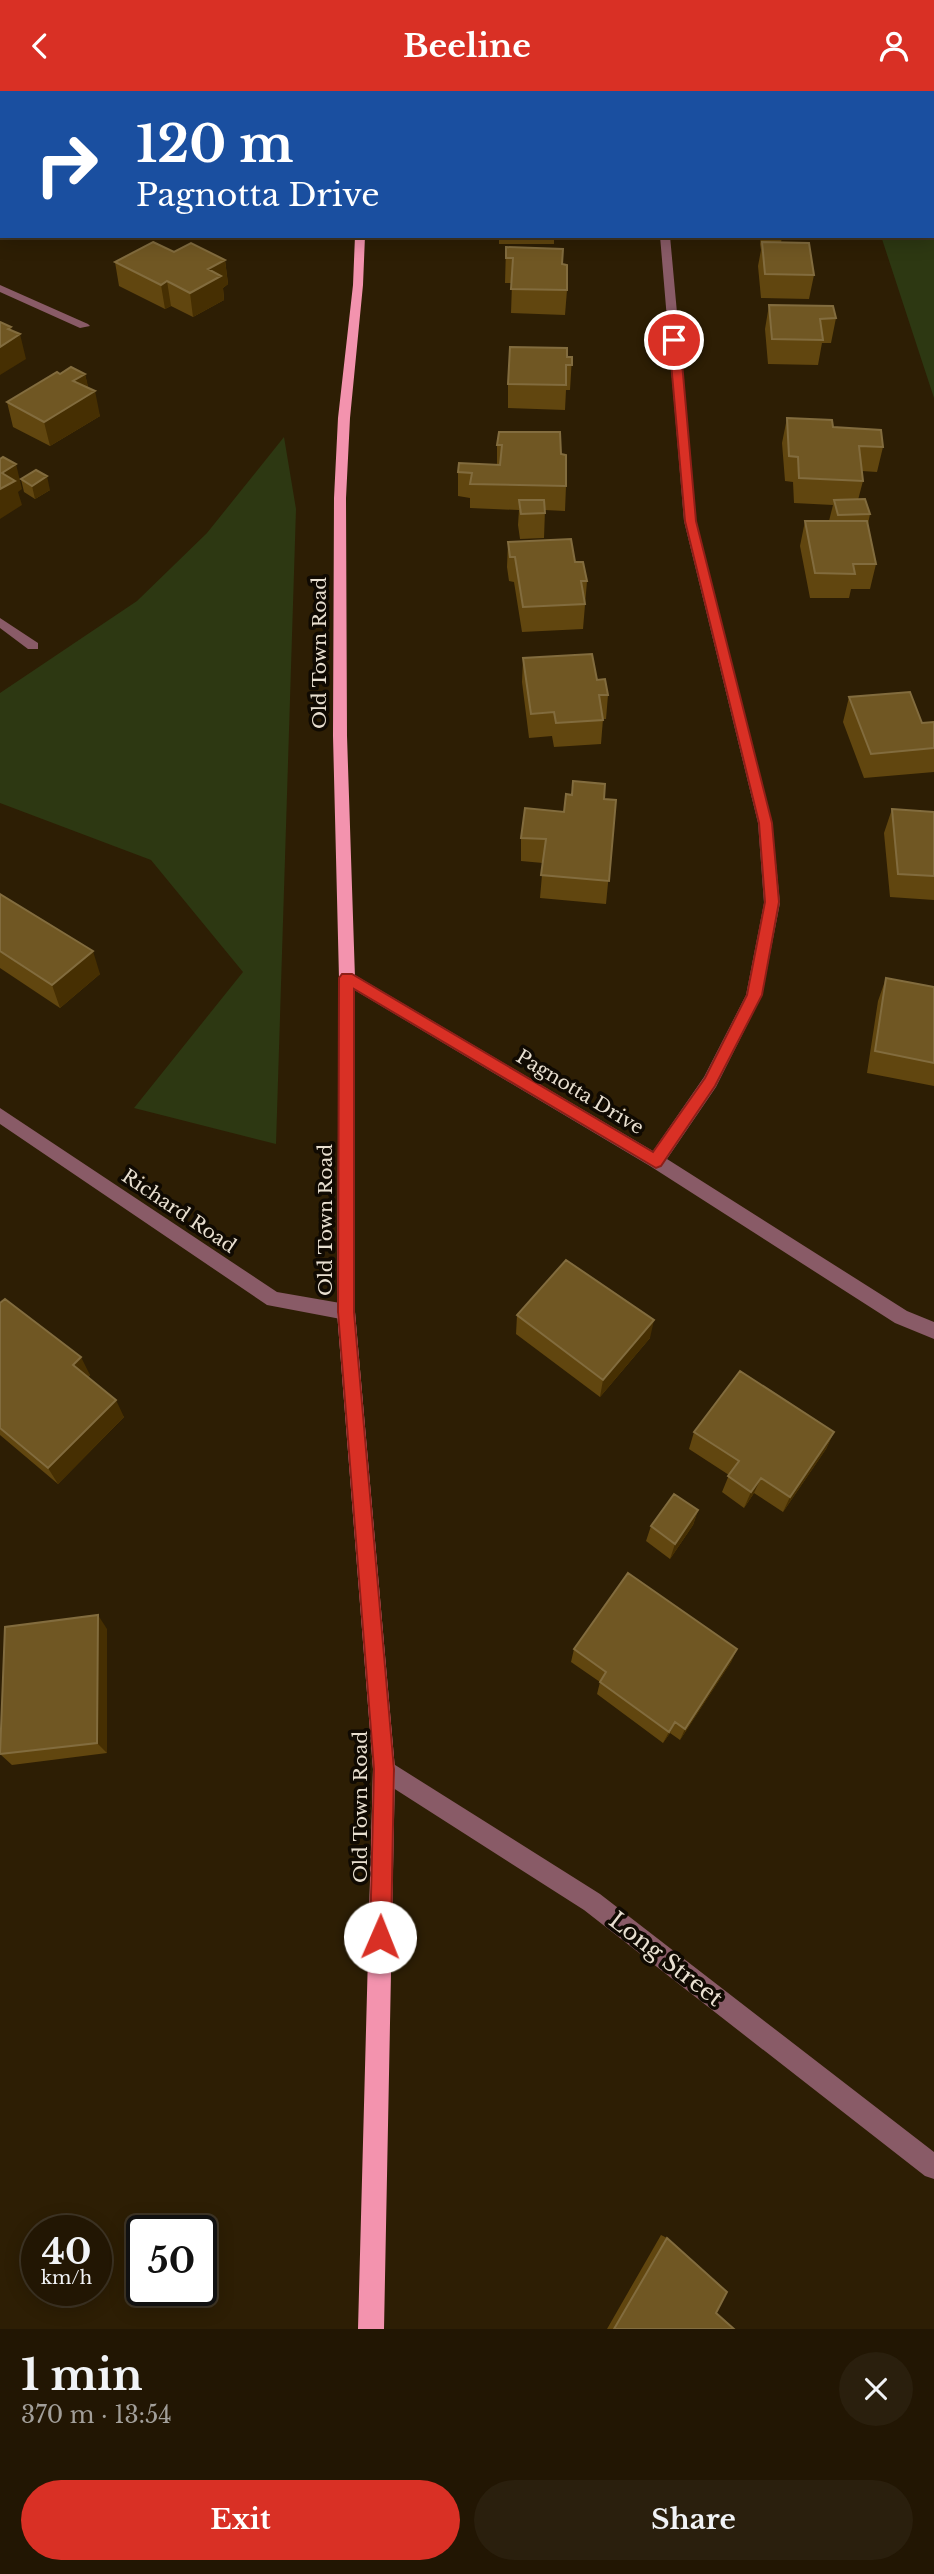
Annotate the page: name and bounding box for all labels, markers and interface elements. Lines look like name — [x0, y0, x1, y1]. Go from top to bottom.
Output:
text: Beeline — [403, 26, 531, 66]
icon: back — [21, 27, 59, 65]
icon: person — [875, 27, 913, 65]
text: 120 m — [136, 114, 294, 175]
icon: right — [21, 119, 112, 210]
text: Pagnotta Drive — [136, 175, 380, 215]
pin — [644, 310, 704, 370]
icon: arrive — [655, 321, 693, 359]
street label: Old Town Road — [308, 577, 331, 729]
street label: Pagnotta Drive — [512, 1045, 648, 1139]
street label: Old Town Road — [314, 1144, 337, 1296]
street label: Richard Road — [117, 1164, 241, 1258]
street label: Old Town Road — [349, 1731, 372, 1883]
position arrow — [343, 1900, 417, 1974]
street label: Long Street — [603, 1906, 729, 2012]
speed limit sign: 50 — [126, 2215, 217, 2306]
text: 40 — [42, 2230, 91, 2273]
text: km/h — [41, 2267, 92, 2289]
text: 1 min — [21, 2349, 143, 2401]
button: close — [839, 2352, 913, 2426]
text: 370 m · 13:54 — [21, 2401, 172, 2429]
button: Exit — [21, 2480, 460, 2560]
button: Share — [474, 2480, 913, 2560]

